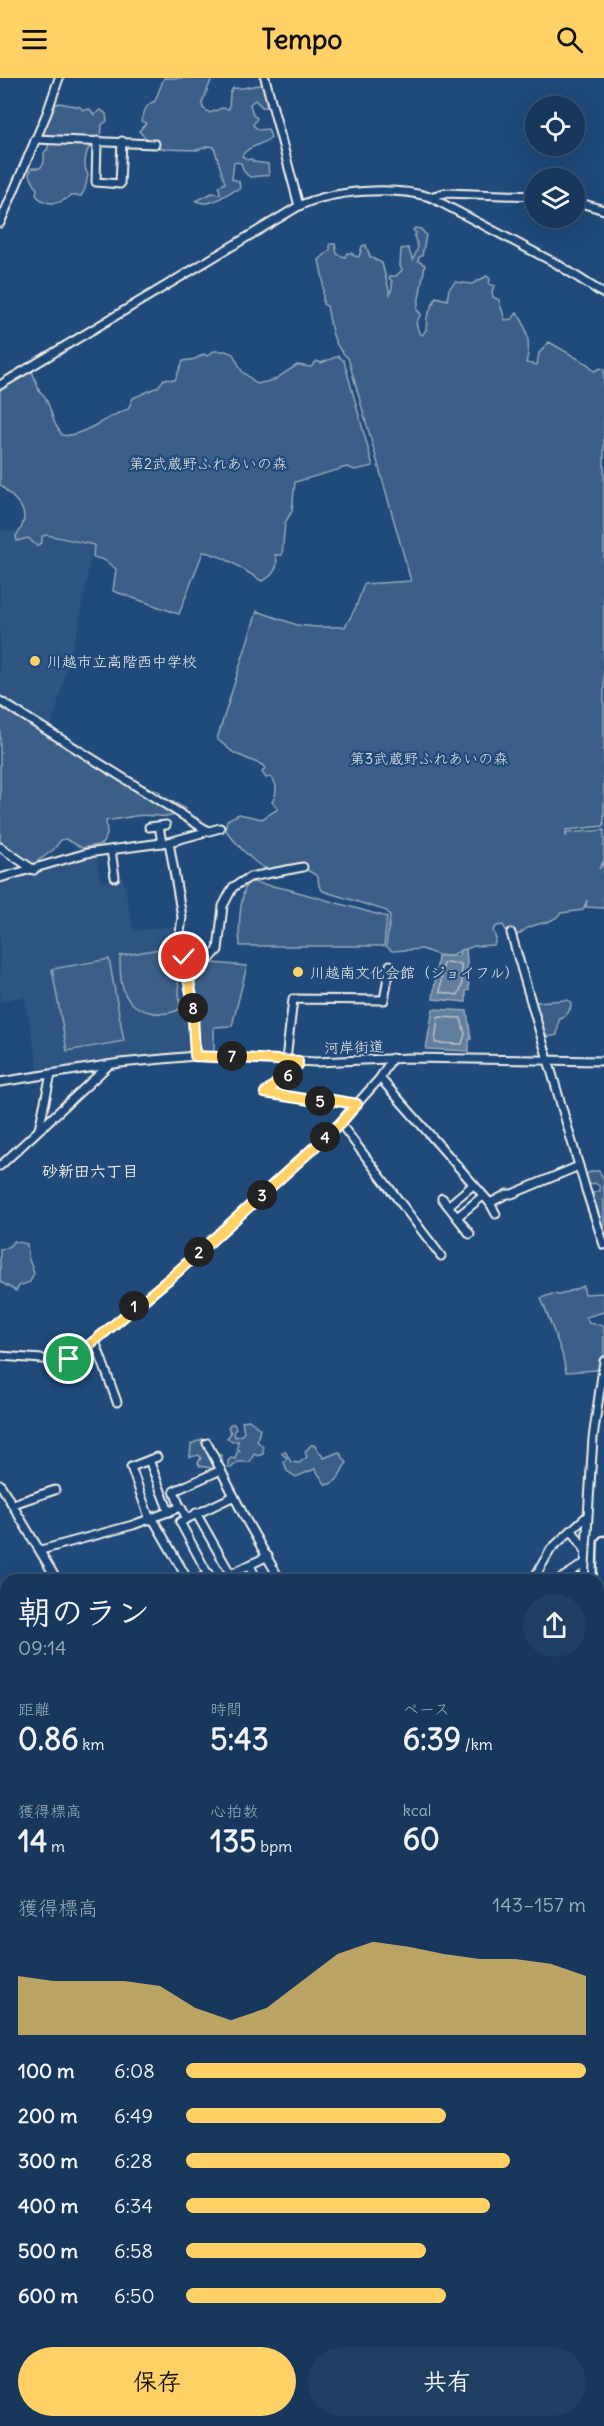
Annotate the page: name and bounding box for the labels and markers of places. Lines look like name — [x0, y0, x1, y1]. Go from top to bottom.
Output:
place label: 川越市立高階西中学校 — [47, 652, 197, 671]
marker: 川越市立高階西中学校 — [28, 654, 42, 668]
pin — [158, 931, 209, 982]
place label: 川越南文化会館（ジョイフル） — [310, 963, 519, 982]
marker: 川越南文化会館（ジョイフル） — [291, 965, 305, 979]
pin: 8 — [178, 993, 208, 1023]
pin: 7 — [217, 1041, 247, 1071]
pin: 6 — [273, 1060, 303, 1090]
pin: 5 — [305, 1086, 335, 1116]
pin: 4 — [310, 1122, 340, 1152]
pin: 3 — [247, 1180, 277, 1210]
pin: 2 — [184, 1237, 214, 1267]
pin: 1 — [119, 1291, 149, 1321]
pin — [43, 1333, 94, 1384]

